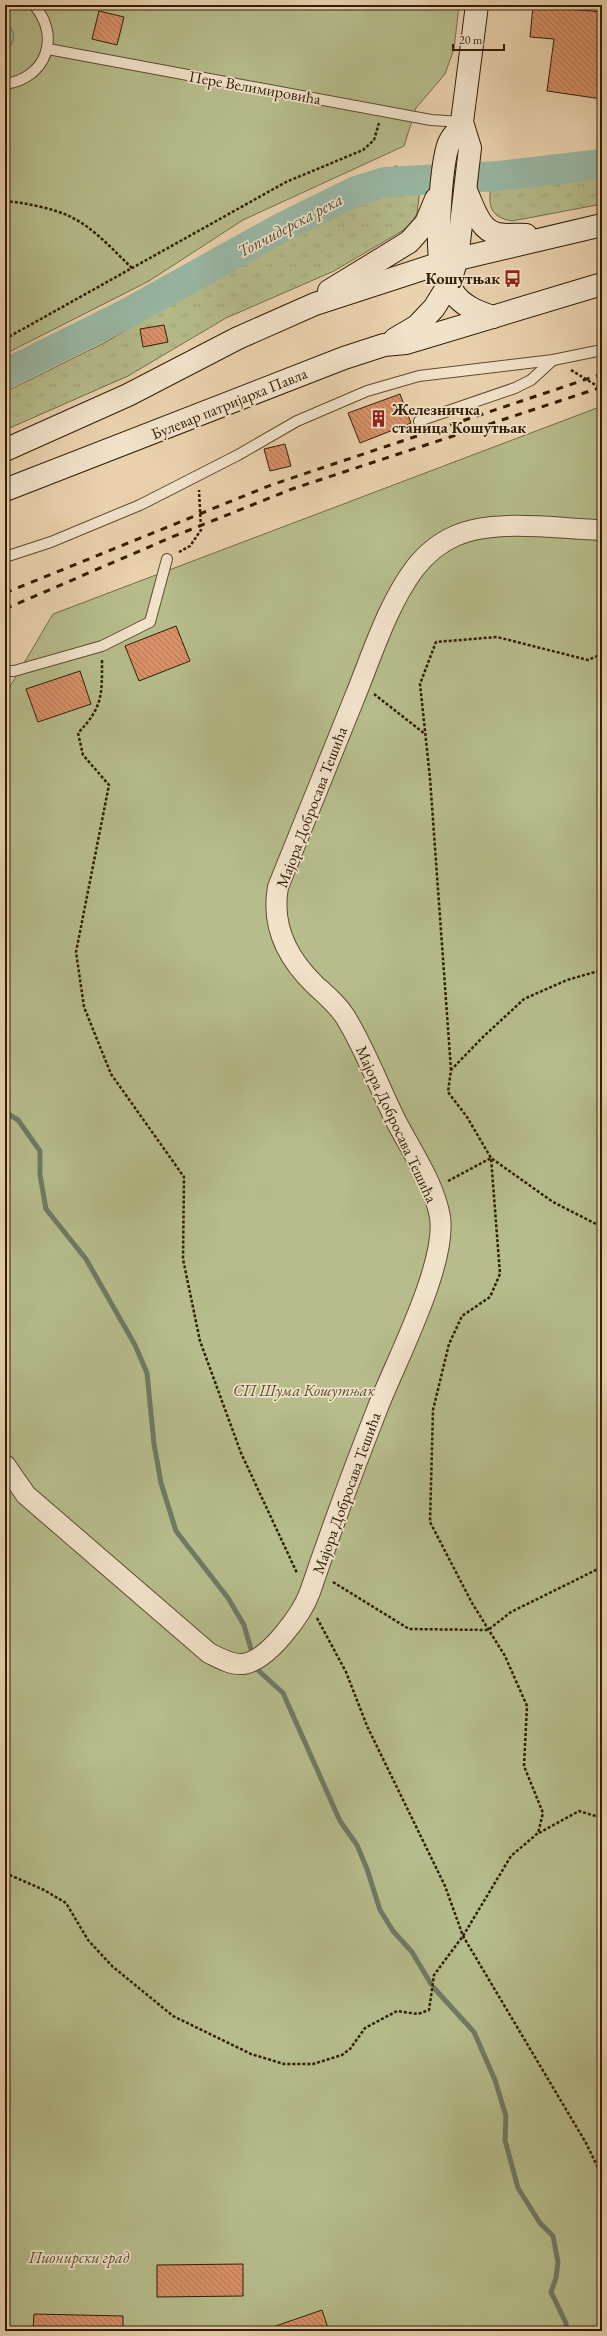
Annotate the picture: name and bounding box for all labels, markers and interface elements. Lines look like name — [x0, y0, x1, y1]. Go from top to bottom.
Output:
scale bar — [453, 26, 504, 52]
text: 20 m — [459, 32, 483, 48]
street label: Пере Велимировића — [187, 66, 323, 110]
water label: Топчидерска река — [234, 188, 346, 262]
place label: Кошутњак — [426, 268, 500, 289]
bus stop icon: Кошутњак — [503, 268, 523, 288]
street label: Булевар патријарха Павла — [148, 362, 311, 444]
place label: Железничка станица Кошутњак — [391, 399, 526, 438]
building icon: Железничка станица Кошутњак — [369, 408, 389, 428]
street label: Мајора Добросава Тешића — [271, 723, 352, 891]
street label: Мајора Добросава Тешића — [351, 1042, 442, 1207]
park label: СП Шума Кошутњак — [233, 1380, 375, 1401]
street label: Мајора Добросава Тешића — [307, 1409, 386, 1577]
park label: Пионирски град — [28, 2247, 130, 2268]

